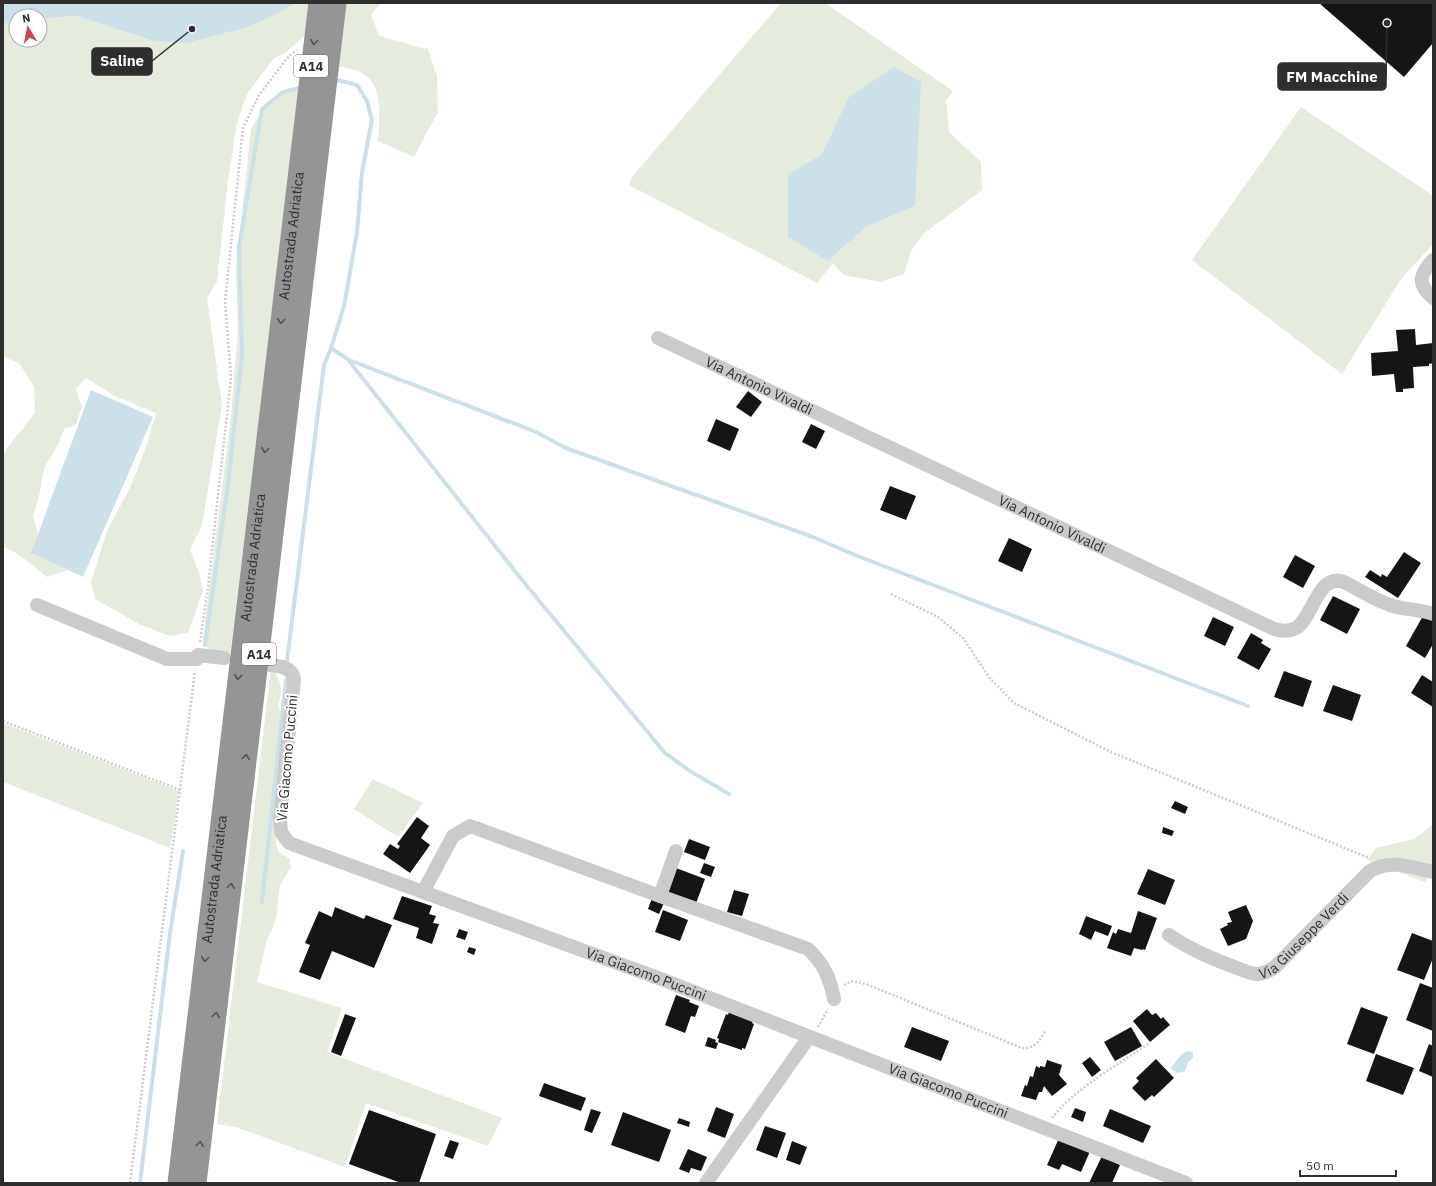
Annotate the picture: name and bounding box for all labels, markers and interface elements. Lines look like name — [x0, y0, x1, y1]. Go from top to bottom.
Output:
north arrow — [8, 8, 48, 48]
text: N — [21, 11, 31, 26]
one-way arrow — [310, 39, 319, 45]
callout: Saline — [92, 48, 152, 75]
text: Saline — [100, 51, 144, 70]
road number: A14 — [294, 55, 328, 77]
callout: FM Macchine — [1278, 63, 1386, 90]
text: FM Macchine — [1286, 67, 1378, 86]
street label: Autostrada Adriatica — [275, 170, 308, 301]
one-way arrow — [276, 318, 285, 324]
street label: Via Antonio Vivaldi — [703, 353, 816, 419]
one-way arrow — [261, 447, 270, 454]
street label: Via Antonio Vivaldi — [996, 491, 1109, 557]
street label: Autostrada Adriatica — [236, 492, 269, 623]
road number: A14 — [242, 643, 276, 665]
one-way arrow — [234, 674, 243, 680]
street label: Via Giacomo Puccini — [272, 694, 302, 822]
one-way arrow — [242, 754, 251, 760]
street label: Autostrada Adriatica — [198, 814, 231, 944]
one-way arrow — [226, 883, 235, 889]
street label: Via Giuseppe Verdi — [1257, 889, 1352, 983]
street label: Via Giacomo Puccini — [583, 943, 709, 1005]
one-way arrow — [200, 956, 209, 962]
one-way arrow — [211, 1012, 220, 1018]
street label: Via Giacomo Puccini — [886, 1059, 1011, 1122]
one-way arrow — [195, 1141, 204, 1147]
scale bar — [1300, 1152, 1396, 1178]
text: 50 m — [1306, 1158, 1334, 1173]

